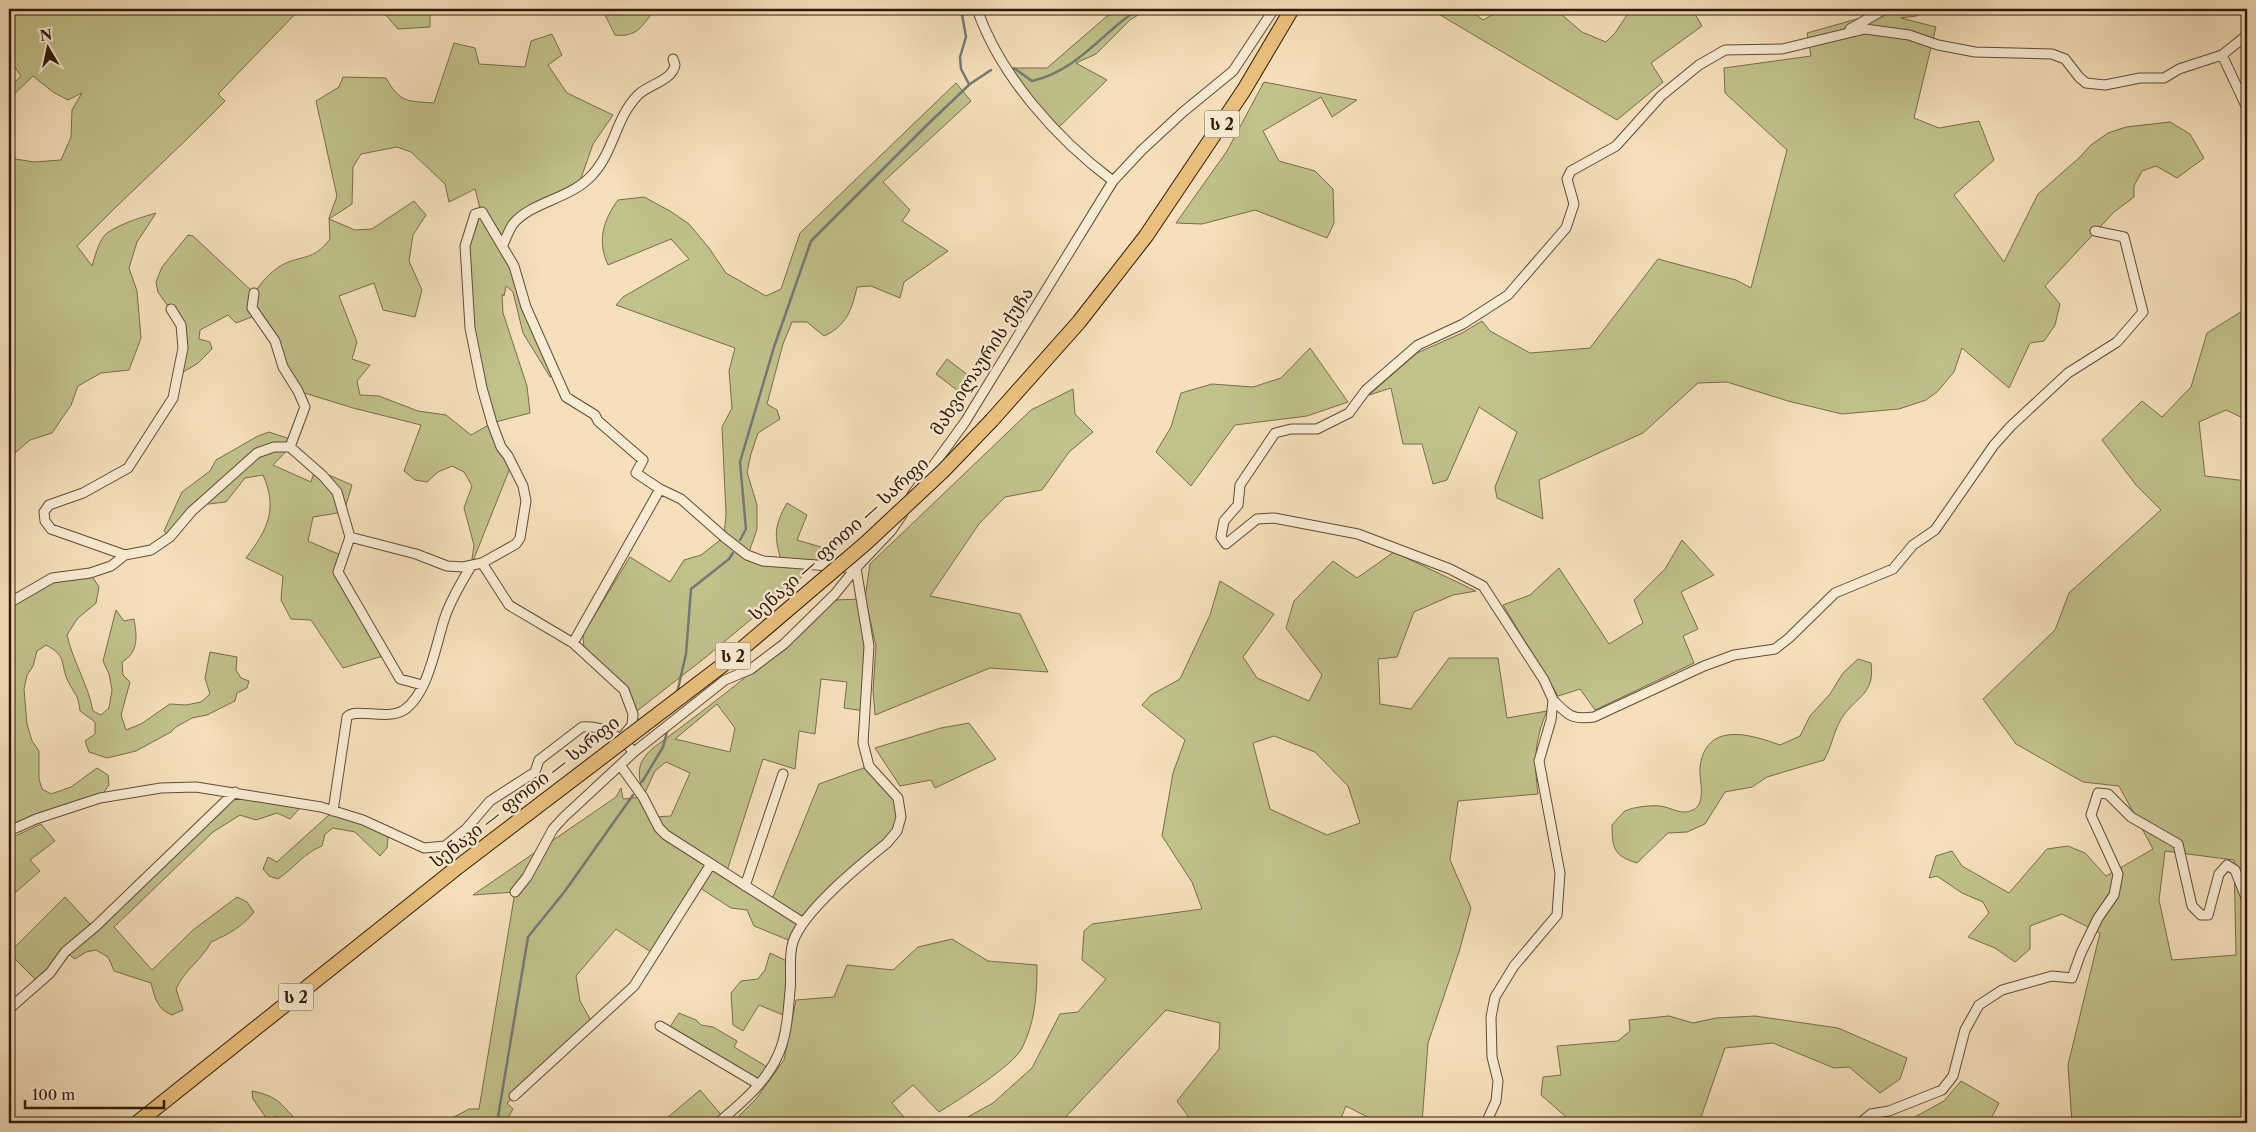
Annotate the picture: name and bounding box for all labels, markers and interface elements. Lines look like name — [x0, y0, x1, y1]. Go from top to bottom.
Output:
north arrow — [22, 22, 72, 72]
text: N — [39, 25, 53, 45]
road number: ს 2 — [1204, 110, 1240, 138]
street label: მახვილაურის ქუჩა — [926, 283, 1038, 439]
street label: სენაკი — ფოთი — სარფი — [745, 453, 933, 625]
road number: ს 2 — [716, 642, 750, 669]
street label: სენაკი — ფოთი — სარფი — [426, 711, 624, 873]
road number: ს 2 — [278, 984, 314, 1010]
scale bar — [25, 1077, 164, 1109]
text: 100 m — [32, 1085, 75, 1104]

